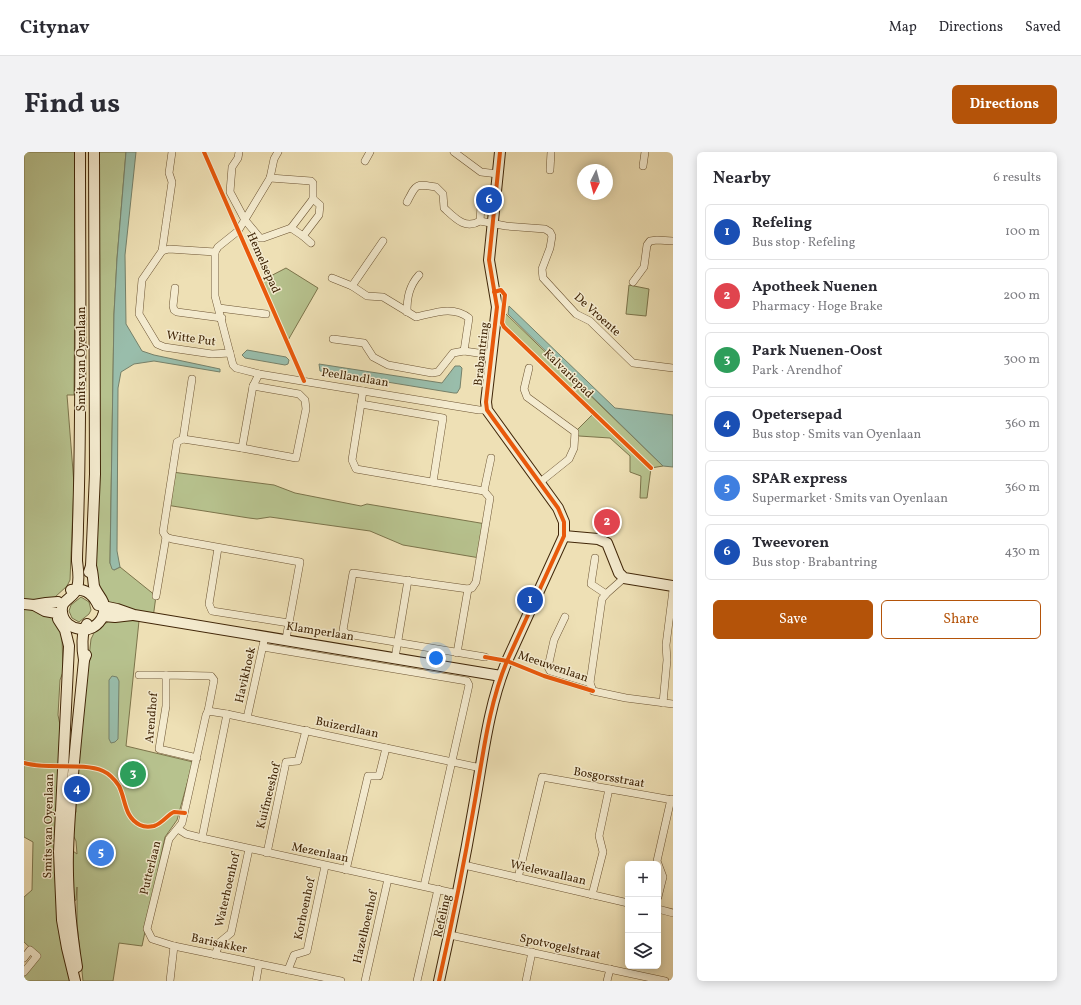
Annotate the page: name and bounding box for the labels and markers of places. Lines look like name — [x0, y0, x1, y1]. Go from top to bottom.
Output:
pin: 6 — [476, 185, 502, 215]
pin: 2 — [594, 507, 620, 537]
pin: 1 — [517, 585, 543, 615]
pin: 3 — [120, 759, 146, 789]
pin: 4 — [64, 774, 90, 804]
pin: 5 — [88, 838, 114, 868]

